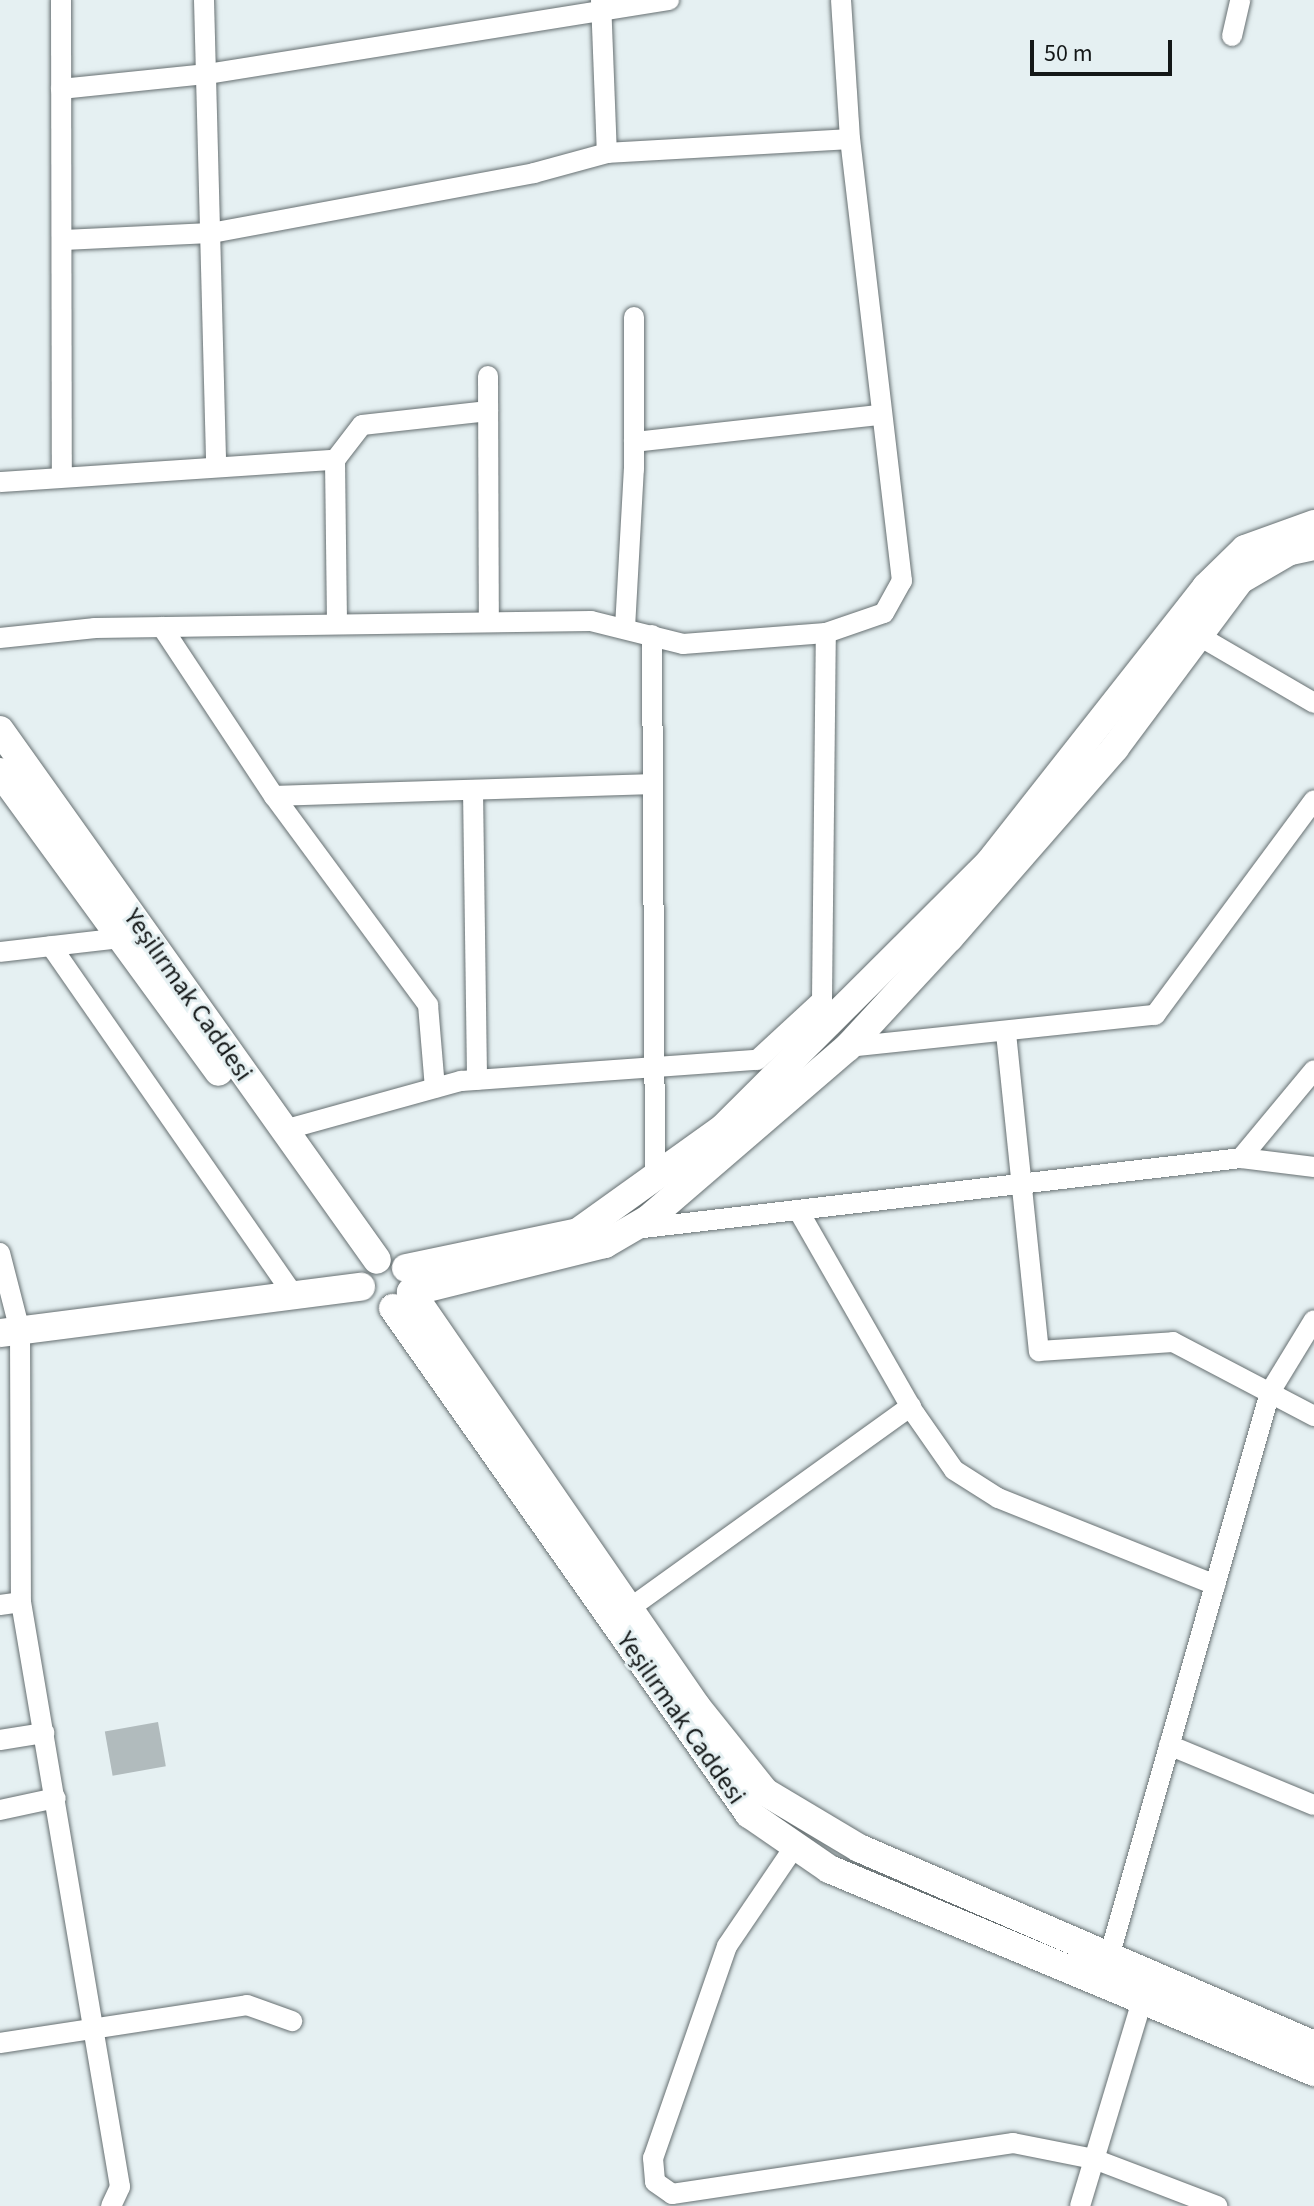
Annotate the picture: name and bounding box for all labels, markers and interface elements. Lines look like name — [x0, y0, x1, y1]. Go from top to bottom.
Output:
scale bar — [1034, 24, 1176, 74]
text: 50 m — [1044, 36, 1093, 71]
street label: Yeşilırmak Caddesi — [117, 903, 259, 1087]
street label: Yeşilırmak Caddesi — [610, 1626, 752, 1810]

